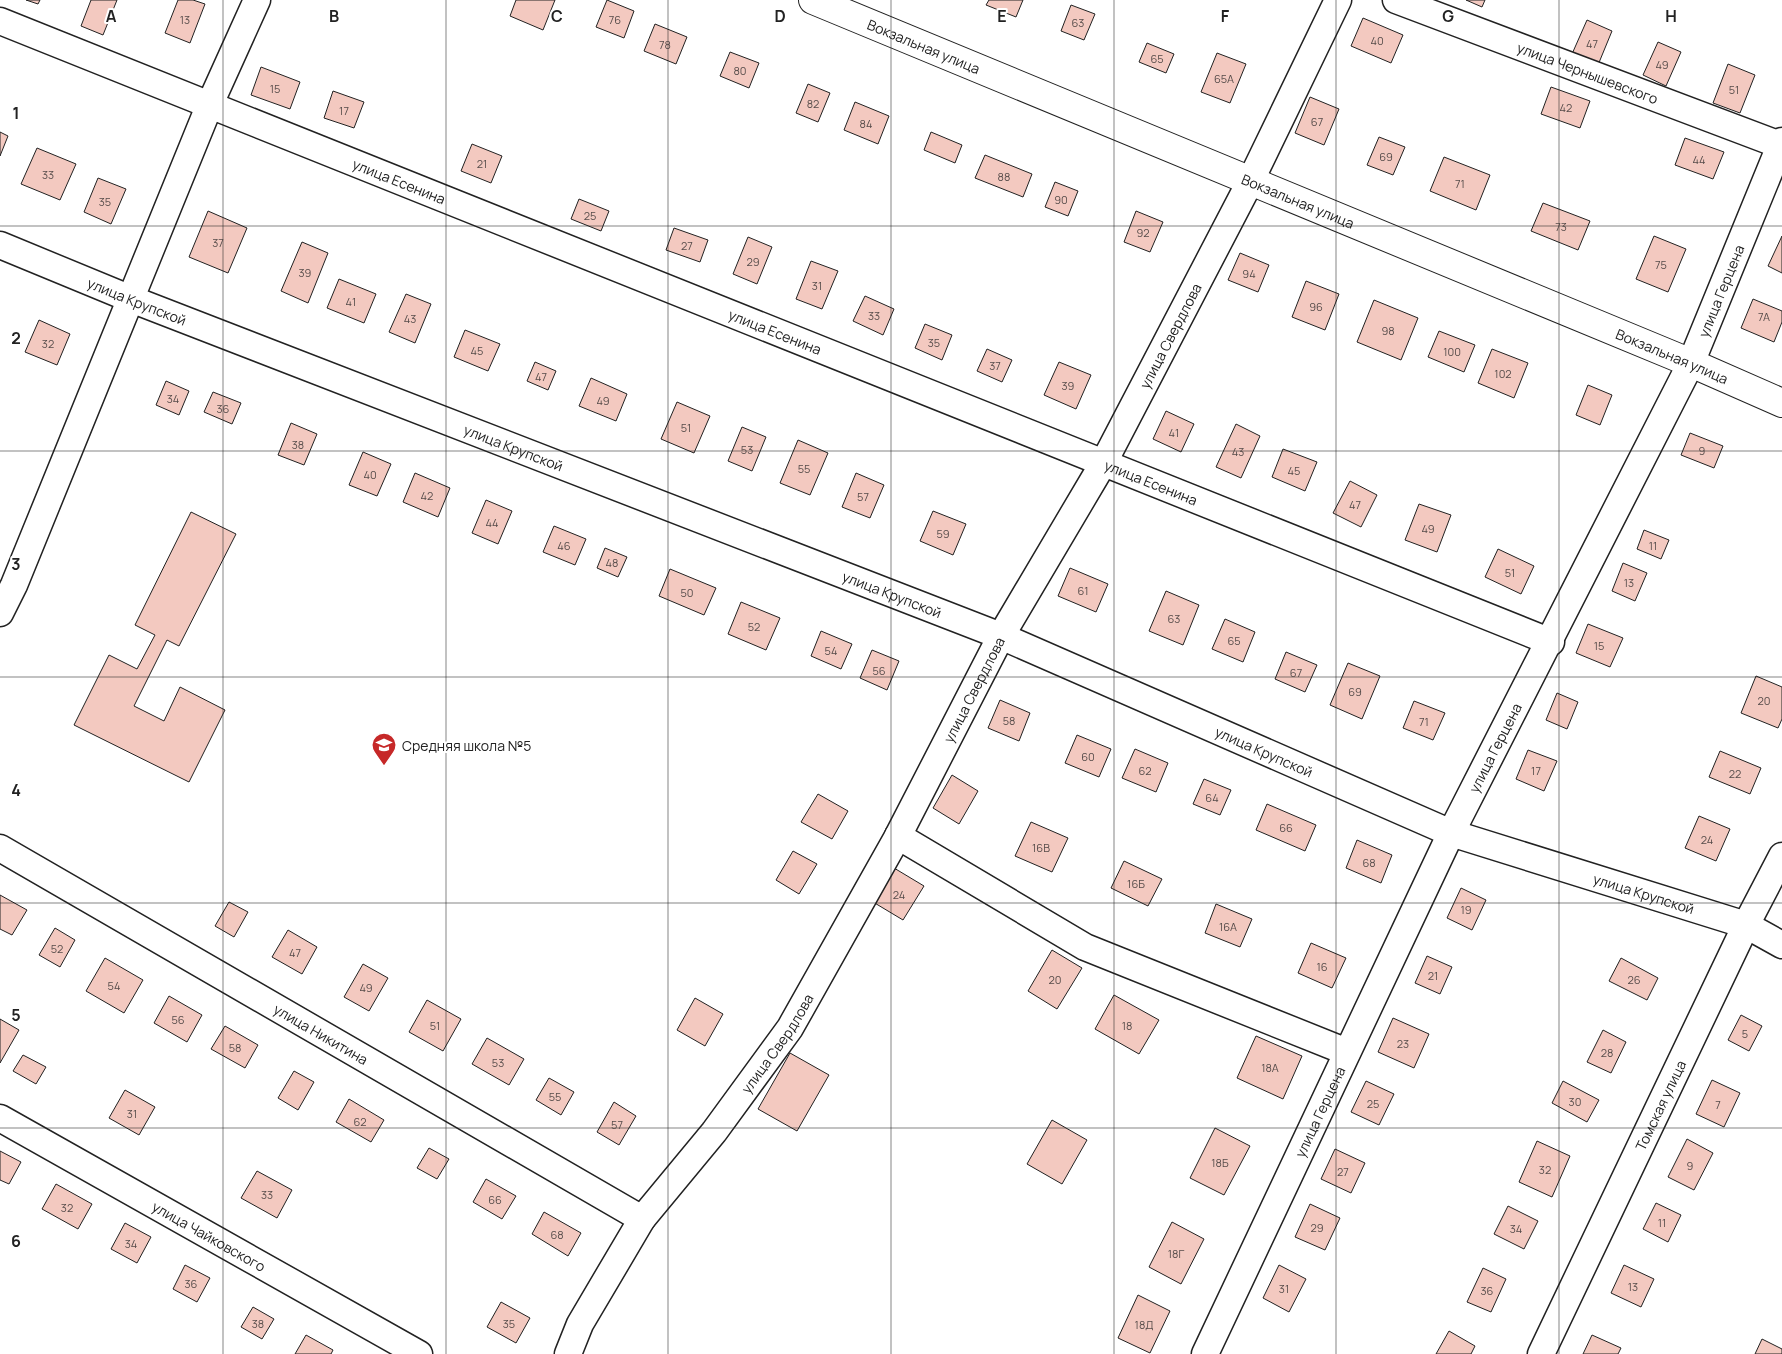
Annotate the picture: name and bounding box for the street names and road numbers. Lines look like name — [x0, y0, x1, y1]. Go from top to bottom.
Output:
street label: Вокзальная улица — [865, 14, 983, 78]
street label: улица Чернышевского — [1515, 37, 1661, 108]
street label: улица Есенина — [350, 154, 449, 208]
street label: Вокзальная улица — [1239, 169, 1357, 232]
street label: улица Герцена — [1693, 242, 1748, 340]
street label: улица Крупской — [85, 273, 189, 329]
street label: улица Свердлова — [1135, 280, 1205, 392]
street label: улица Есенина — [726, 304, 824, 359]
street label: Вокзальная улица — [1613, 324, 1731, 388]
street label: улица Крупской — [461, 419, 566, 475]
street label: улица Есенина — [1102, 455, 1200, 509]
street label: улица Крупской — [840, 566, 945, 622]
street label: улица Свердлова — [938, 633, 1009, 746]
street label: улица Герцена — [1464, 700, 1525, 796]
street label: улица Крупской — [1212, 721, 1316, 781]
street label: улица Крупской — [1591, 868, 1697, 918]
street label: улица Свердлова — [736, 990, 817, 1097]
street label: улица Никитина — [271, 999, 372, 1068]
street label: Томская улица — [1630, 1057, 1690, 1153]
street label: улица Герцена — [1290, 1063, 1349, 1160]
street label: улица Чайковского — [149, 1196, 269, 1275]

